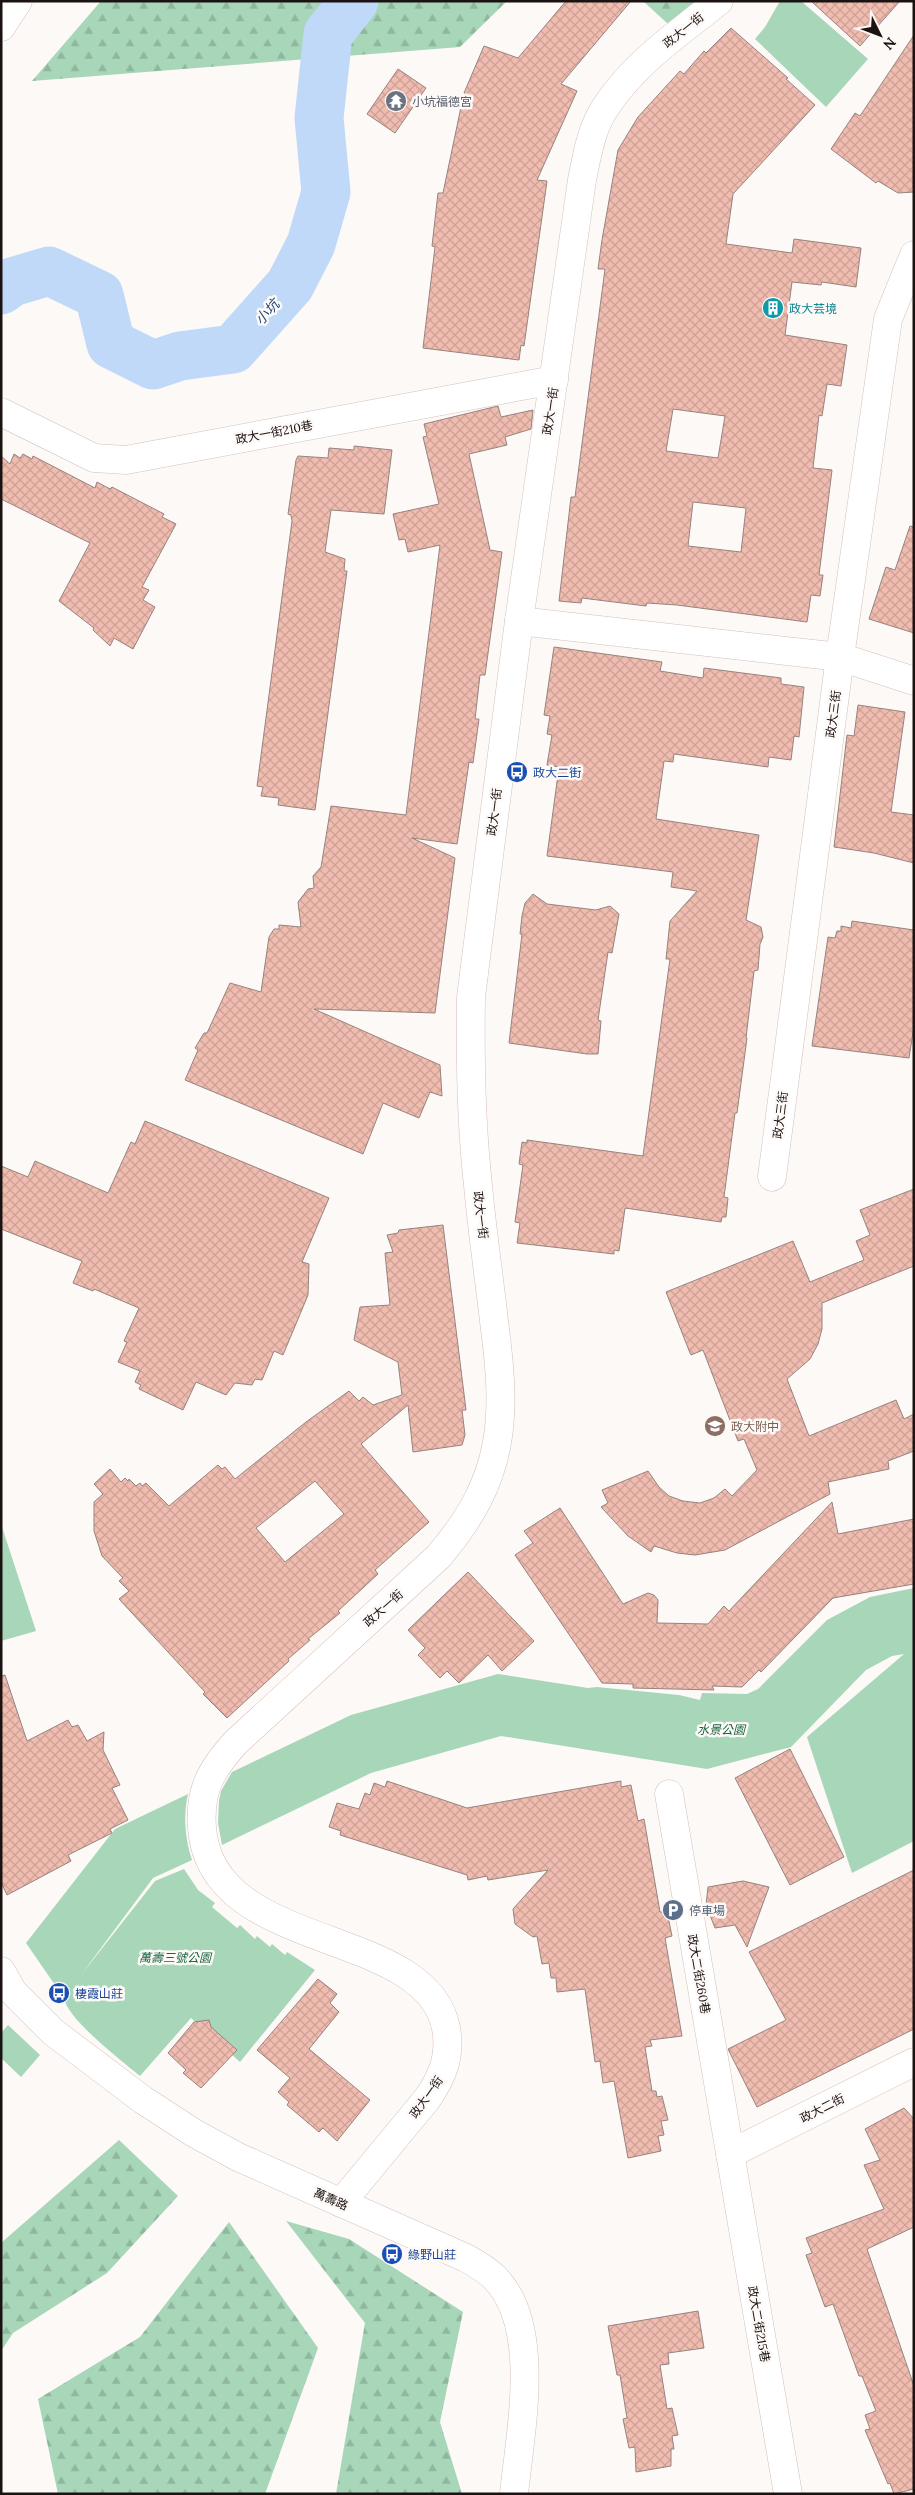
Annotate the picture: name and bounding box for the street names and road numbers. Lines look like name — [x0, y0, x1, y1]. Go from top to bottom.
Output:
street label: 政大一街 — [660, 9, 706, 51]
street label: 政大一街 — [539, 386, 561, 436]
street label: 政大一街210巷 — [234, 417, 314, 447]
street label: 政大三街 — [823, 689, 843, 739]
street label: 政大一街 — [484, 787, 504, 837]
street label: 政大三街 — [770, 1090, 790, 1140]
street label: 政大一街 — [471, 1190, 491, 1240]
street label: 政大一街 — [360, 1586, 406, 1630]
street label: 政大二街260巷 — [685, 1933, 713, 2015]
street label: 政大一街 — [406, 2073, 446, 2121]
street label: 政大二街 — [797, 2090, 847, 2126]
street label: 萬壽路 — [311, 2185, 351, 2213]
street label: 政大二街215巷 — [745, 2285, 773, 2363]

